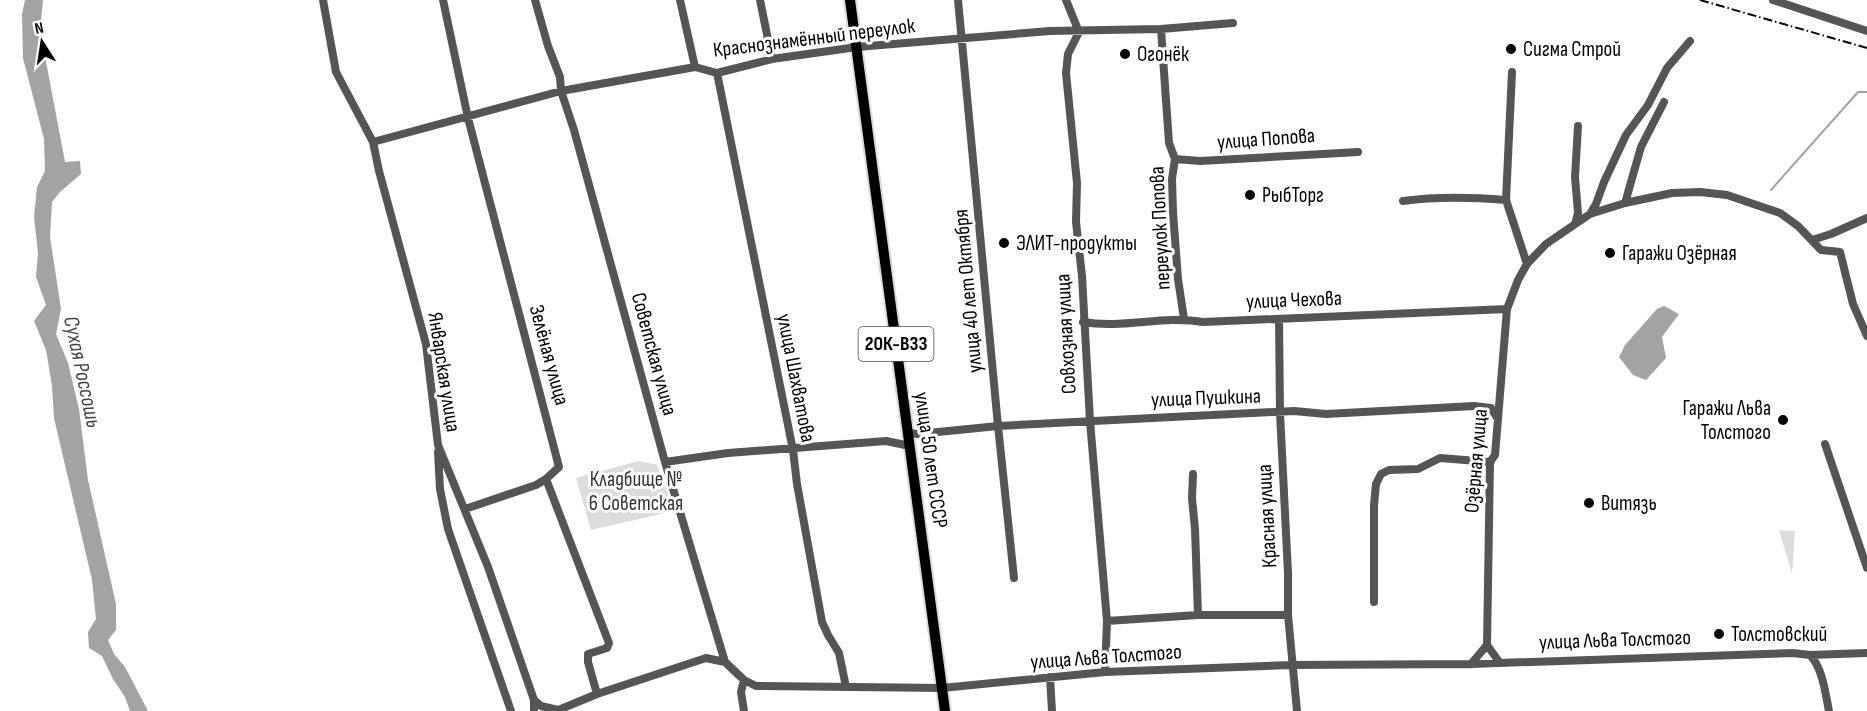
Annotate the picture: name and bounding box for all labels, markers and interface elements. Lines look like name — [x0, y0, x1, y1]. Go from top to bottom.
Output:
north arrow — [12, 12, 72, 72]
street label: Краснознамённый переулок — [712, 13, 916, 63]
text: N — [33, 19, 45, 39]
place label: Сигма Строй — [1523, 37, 1621, 62]
place label: Огонёк — [1137, 42, 1189, 67]
marker: Сигма Строй — [1504, 42, 1518, 56]
marker: Огонёк — [1118, 47, 1132, 61]
street label: улица Попова — [1216, 123, 1316, 155]
street label: переулок Попова — [1144, 166, 1176, 290]
place label: РыбТорг — [1262, 183, 1324, 208]
marker: РыбТорг — [1243, 188, 1257, 202]
street label: улица 40 лет Октября — [948, 208, 988, 374]
place label: ЭЛИТ-продукты — [1016, 231, 1137, 256]
marker: ЭЛИТ-продукты — [997, 236, 1011, 250]
place label: Гаражи Озёрная — [1622, 241, 1737, 266]
marker: Гаражи Озёрная — [1603, 246, 1617, 260]
street label: Совхозная улица — [1050, 273, 1082, 395]
street label: улица Чехова — [1246, 286, 1342, 314]
street label: Советская улица — [626, 290, 682, 418]
street label: Зелёная улица — [524, 302, 574, 408]
street label: Январская улица — [422, 310, 466, 434]
street label: улица Шахватова — [771, 312, 821, 444]
water label: Сухая Россошь — [57, 314, 107, 430]
road number: 20К-В33 — [858, 327, 934, 361]
street label: улица Пушкина — [1151, 384, 1261, 412]
street label: улица 50 лет СССР — [909, 390, 953, 530]
place label: Гаражи Льва Толстого — [1682, 396, 1771, 445]
street label: Озёрная улица — [1459, 408, 1493, 514]
marker: Гаражи Льва Толстого — [1776, 413, 1790, 427]
street label: Красная улица — [1252, 464, 1282, 568]
park label: Кладбище № 6 Советская — [589, 467, 683, 516]
place label: Витязь — [1601, 491, 1657, 516]
marker: Витязь — [1582, 496, 1596, 510]
place label: Толстовский — [1731, 622, 1827, 647]
street label: улица Льва Толстого — [1539, 625, 1691, 655]
marker: Толстовский — [1712, 627, 1726, 641]
street label: улица Льва Толстого — [1029, 639, 1183, 675]

